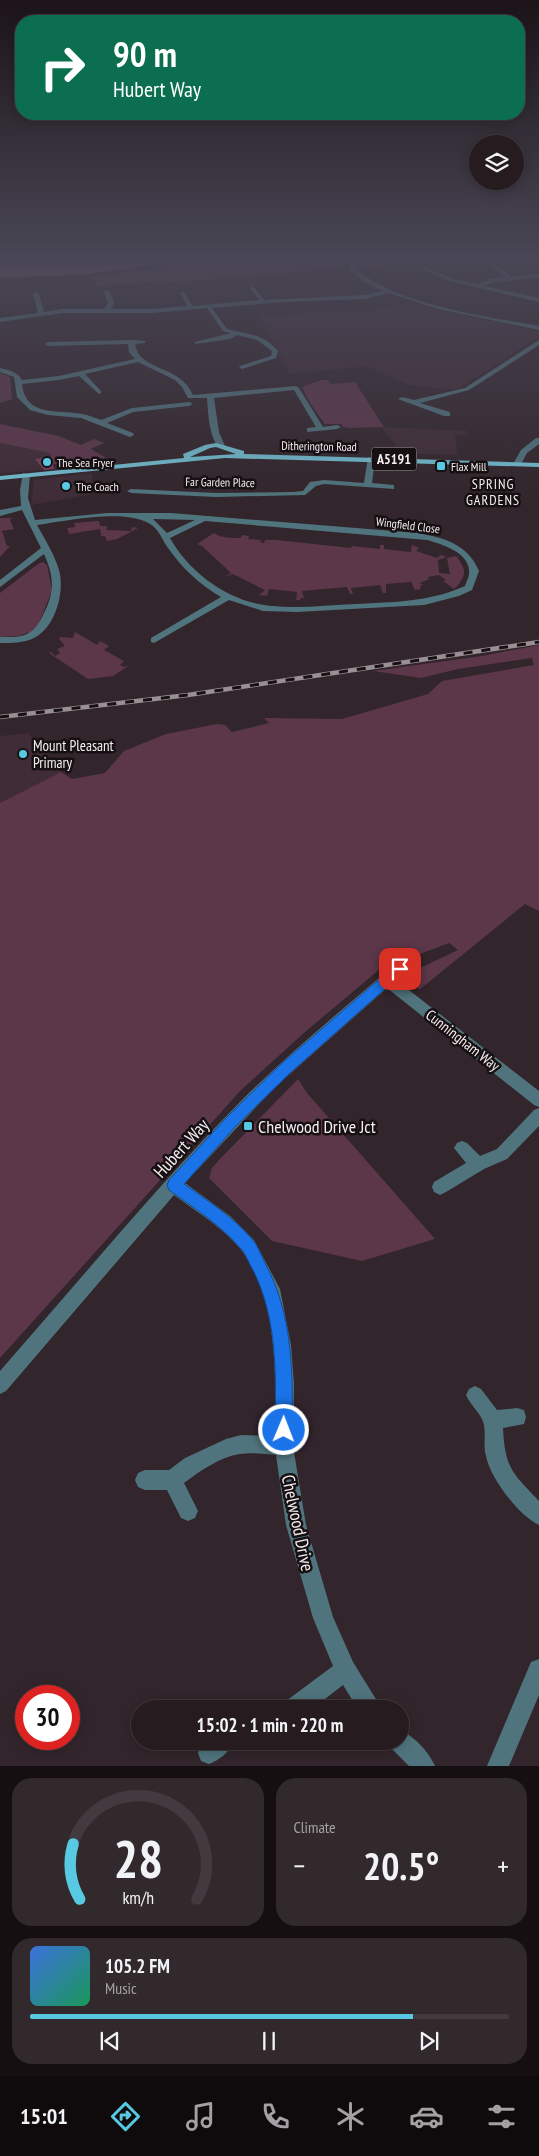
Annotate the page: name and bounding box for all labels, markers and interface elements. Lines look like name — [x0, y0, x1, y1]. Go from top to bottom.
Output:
text: 90 m — [113, 31, 177, 77]
icon: right — [30, 35, 95, 100]
text: Hubert Way — [113, 75, 201, 103]
map controls — [469, 135, 524, 190]
button: layers — [469, 135, 524, 190]
street label: Ditherington Road — [281, 438, 357, 454]
road number: A5191 — [372, 448, 416, 470]
place label: The Sea Fryer — [57, 455, 114, 470]
marker: The Sea Fryer — [41, 456, 53, 468]
place label: Flax Mill — [451, 459, 487, 474]
marker: Flax Mill — [435, 460, 447, 472]
street label: Far Garden Place — [185, 474, 255, 490]
district label: SPRING GARDENS — [466, 475, 520, 509]
place label: The Coach — [76, 479, 119, 494]
marker: The Coach — [60, 480, 72, 492]
street label: Wingfield Close — [375, 514, 441, 536]
place label: Mount Pleasant Primary — [33, 736, 114, 772]
marker: Mount Pleasant Primary — [17, 748, 29, 760]
pin — [379, 948, 421, 990]
icon: arrive — [386, 955, 414, 983]
street label: Cunningham Way — [422, 1005, 504, 1075]
street label: Hubert Way — [148, 1113, 214, 1182]
place label: Chelwood Drive Jct — [258, 1115, 376, 1138]
marker: Chelwood Drive Jct — [242, 1120, 254, 1132]
position arrow — [257, 1403, 309, 1455]
street label: Chelwood Drive — [277, 1473, 319, 1573]
speed limit sign: 30 — [15, 1685, 80, 1750]
text: 15:02 · 1 min · 220 m — [197, 1713, 343, 1737]
text: Climate — [294, 1817, 336, 1837]
text: 28 — [113, 1825, 163, 1892]
text: 20.5° — [363, 1841, 439, 1890]
text: − — [294, 1847, 305, 1884]
text: + — [497, 1847, 509, 1884]
text: km/h — [122, 1886, 154, 1909]
text: 105.2 FM — [105, 1954, 170, 1978]
text: Music — [105, 1978, 137, 1998]
icon: previous — [96, 2027, 124, 2055]
icon: pause — [255, 2027, 283, 2055]
icon: next — [415, 2027, 443, 2055]
icon: directions — [108, 2099, 143, 2134]
icon: music — [183, 2099, 218, 2134]
icon: phone — [258, 2099, 293, 2134]
icon: climate — [333, 2099, 368, 2134]
icon: car — [409, 2099, 444, 2134]
icon: filters — [484, 2099, 519, 2134]
text: 15:01 — [20, 2102, 68, 2130]

